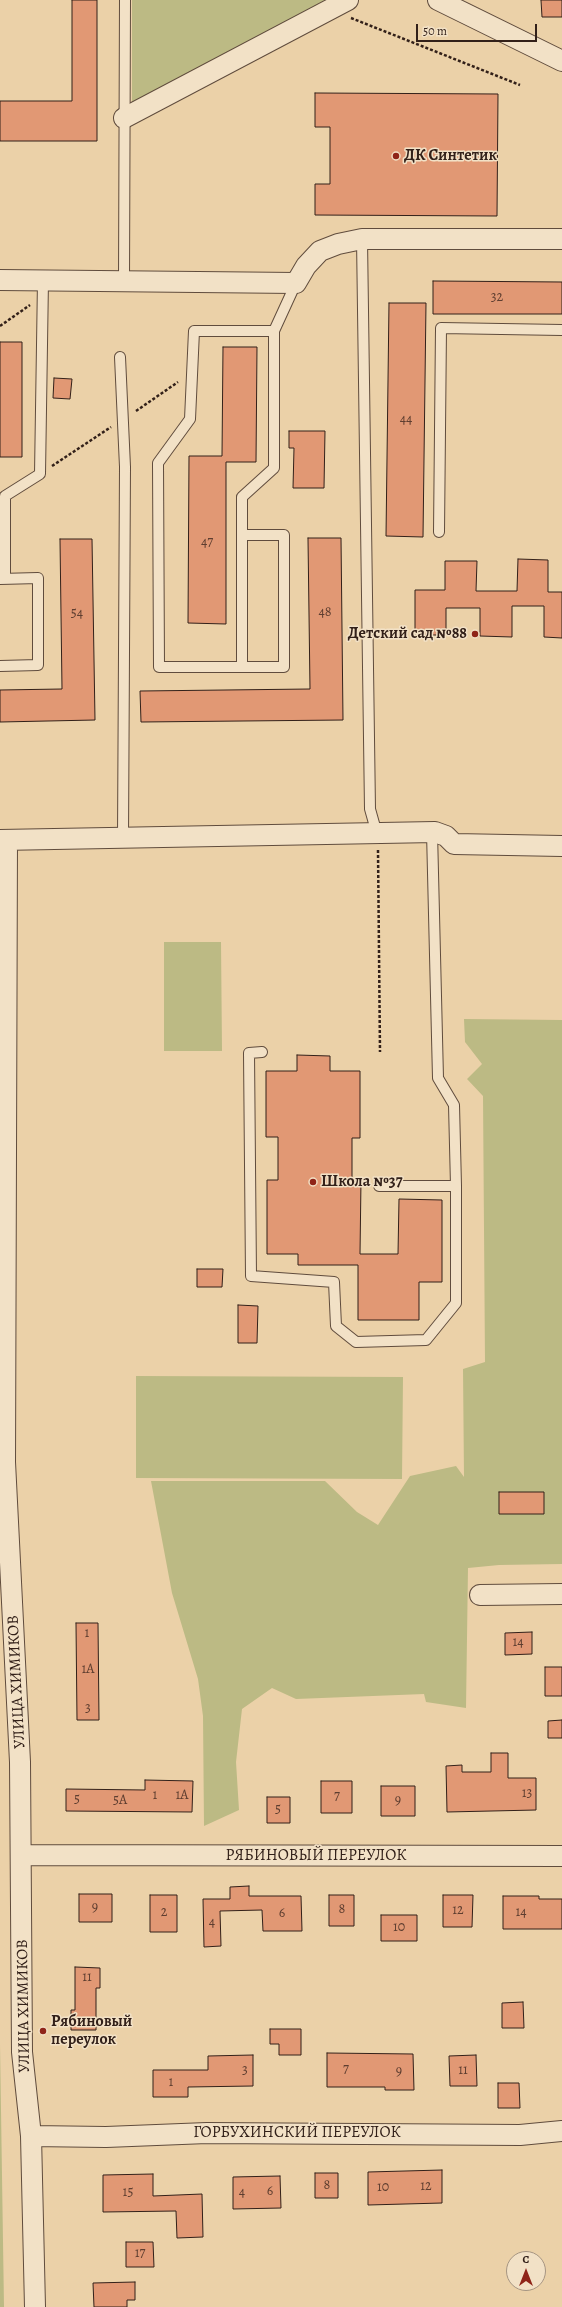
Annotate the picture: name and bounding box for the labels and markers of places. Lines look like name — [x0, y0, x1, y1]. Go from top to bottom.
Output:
place label: ДК Синтетик — [404, 146, 497, 166]
marker: ДК Синтетик — [391, 151, 401, 161]
place label: Детский сад №88 — [348, 624, 467, 644]
marker: Детский сад №88 — [470, 629, 480, 639]
place label: Школа №37 — [321, 1172, 403, 1192]
marker: Школа №37 — [308, 1177, 318, 1187]
place label: Рябиновый переулок — [51, 2012, 132, 2050]
marker: Рябиновый переулок — [38, 2026, 48, 2036]

